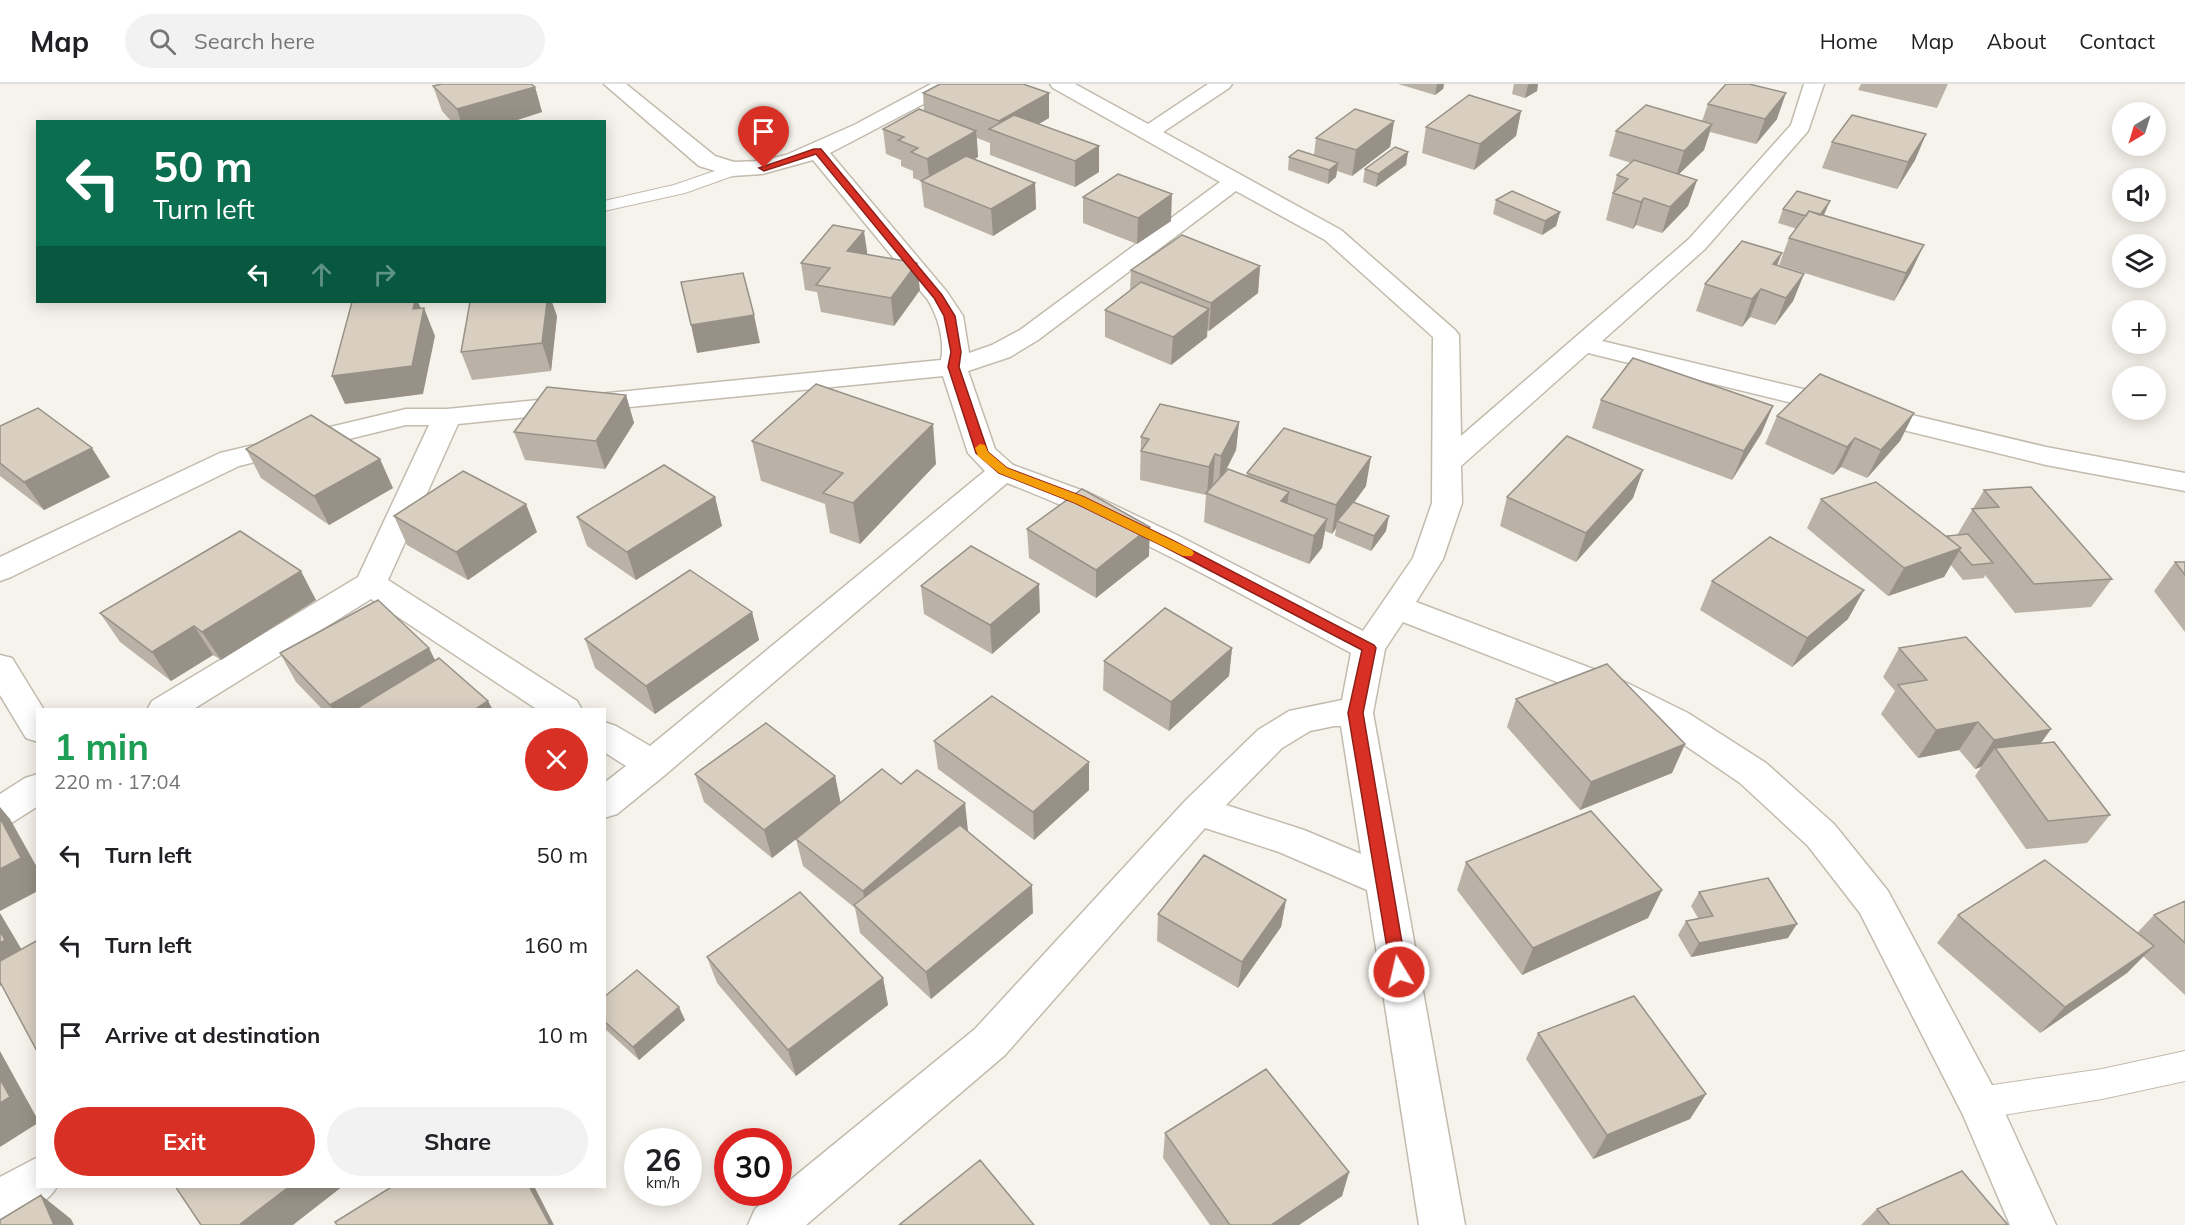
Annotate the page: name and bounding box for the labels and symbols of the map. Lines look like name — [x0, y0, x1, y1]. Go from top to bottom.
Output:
north arrow — [2112, 102, 2166, 156]
pin — [738, 106, 789, 168]
position arrow — [1367, 940, 1431, 1004]
speed limit sign: 30 — [714, 1128, 792, 1206]

